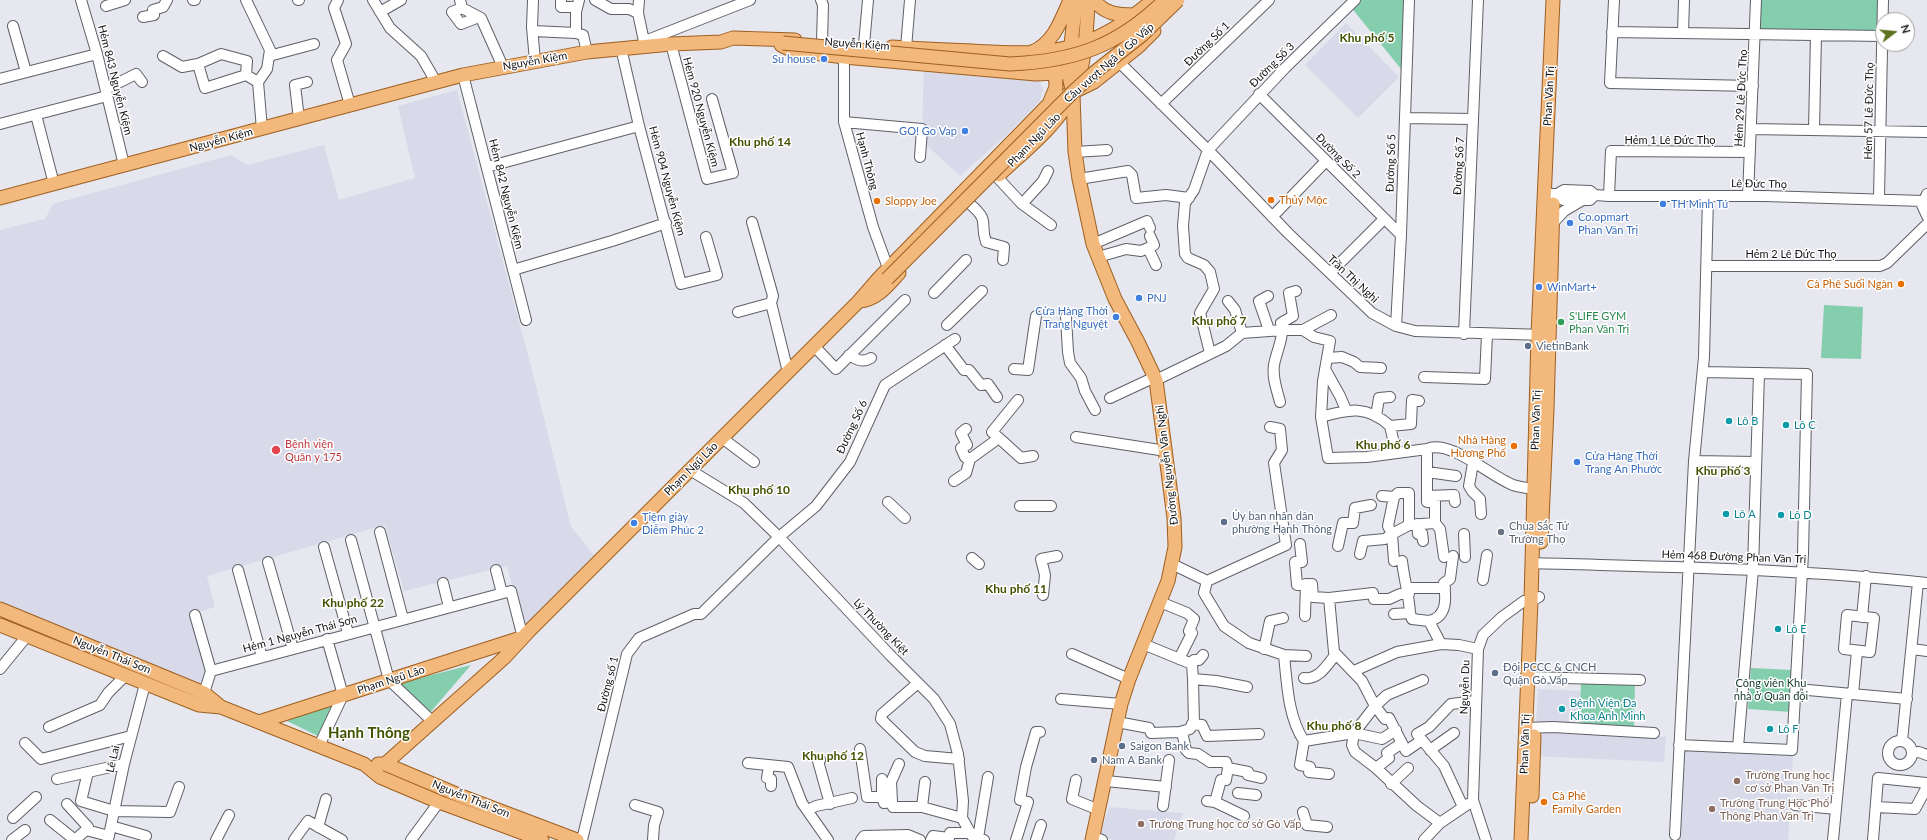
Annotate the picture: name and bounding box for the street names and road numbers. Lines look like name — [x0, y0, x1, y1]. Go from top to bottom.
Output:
street label: Đường Số 1 — [1182, 19, 1232, 69]
street label: Cầu vượt Ngã 6 Gò Vấp — [1061, 20, 1157, 106]
street label: Hẻm 843 Nguyễn Kiệm — [95, 24, 135, 136]
street label: Nguyễn Kiệm — [824, 35, 890, 53]
street label: Đường Số 3 — [1247, 40, 1297, 90]
street label: Nguyễn Kiệm — [502, 49, 568, 73]
street label: Hẻm 29 Lê Đức Thọ — [1732, 49, 1750, 147]
street label: Hẻm 920 Nguyễn Kiệm — [680, 56, 722, 168]
street label: Hẻm 57 Lê Đức Thọ — [1862, 62, 1876, 160]
street label: Phan Văn Trị — [1541, 66, 1557, 126]
street label: Phạm Ngũ Lão — [1005, 110, 1063, 170]
street label: Nguyễn Kiệm — [188, 125, 254, 155]
street label: Hẻm 904 Nguyễn Kiệm — [646, 125, 688, 237]
street label: Hạnh Thông — [853, 131, 881, 191]
street label: Đường Số 2 — [1313, 131, 1363, 181]
street label: Hẻm 1 Lê Đức Thọ — [1624, 133, 1716, 147]
street label: Đường Số 5 — [1383, 134, 1399, 192]
street label: Đường Số 7 — [1451, 137, 1467, 195]
street label: Hẻm 842 Nguyễn Kiệm — [486, 138, 526, 250]
street label: Lê Đức Thọ — [1731, 177, 1787, 191]
street label: Hẻm 2 Lê Đức Thọ — [1745, 247, 1837, 261]
street label: Trần Thị Nghỉ — [1325, 252, 1381, 306]
street label: Phan Văn Trị — [1528, 390, 1544, 450]
street label: Đường Số 6 — [834, 398, 870, 456]
street label: Đường Nguyễn Văn Nghi — [1153, 404, 1181, 526]
street label: Phạm Ngũ Lão — [661, 439, 721, 499]
street label: Hẻm 468 Đường Phan Văn Trị — [1661, 548, 1807, 566]
street label: Lý Thường Kiệt — [851, 596, 911, 658]
street label: Hẻm 1 Nguyễn Thái Sơn — [241, 612, 359, 656]
street label: Nguyễn Thái Sơn — [71, 633, 153, 677]
street label: Đường số 1 — [595, 655, 621, 713]
street label: Nguyễn Du — [1457, 659, 1473, 715]
street label: Phạm Ngũ Lão — [356, 663, 426, 697]
street label: Phan Văn Trị — [1517, 714, 1533, 774]
street label: Lê Lai — [103, 744, 123, 774]
street label: Nguyễn Thái Sơn — [430, 777, 512, 821]

